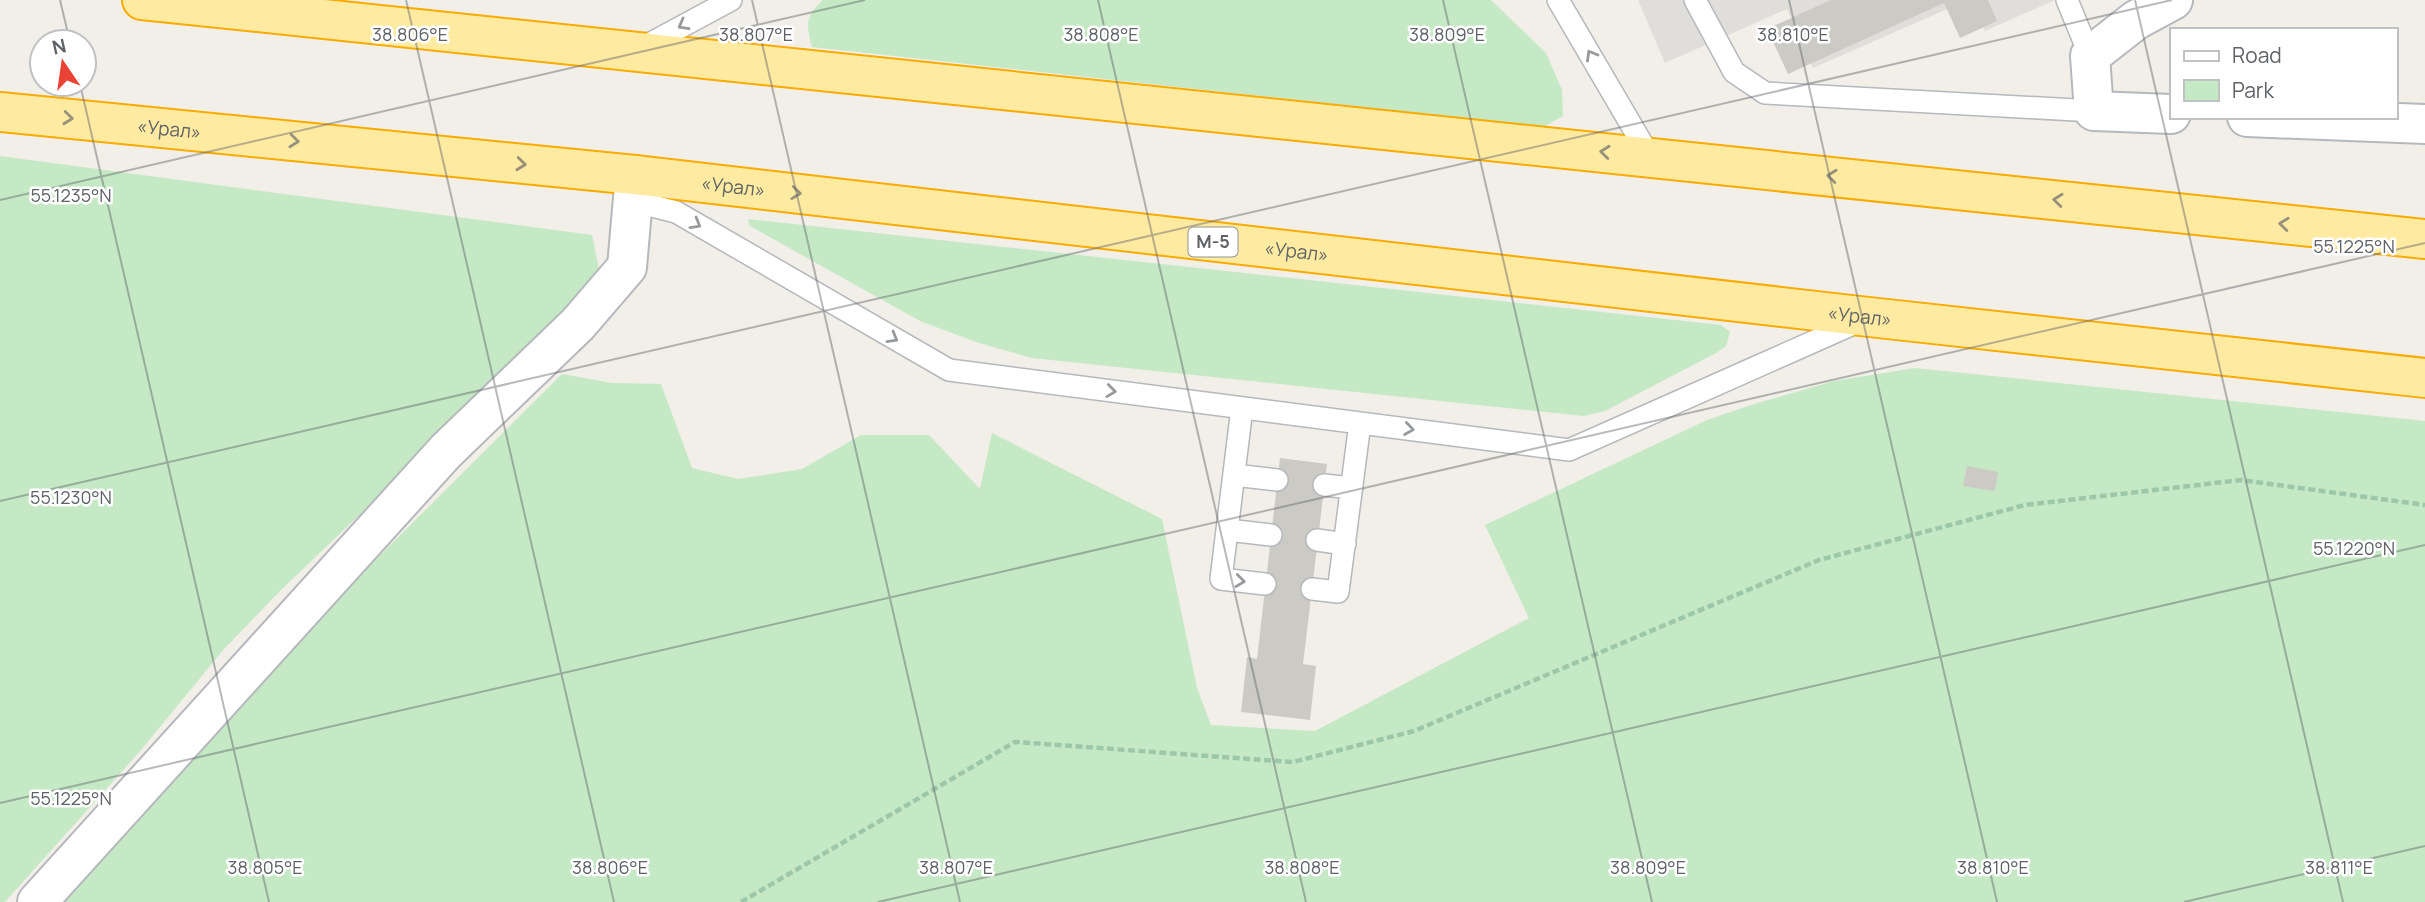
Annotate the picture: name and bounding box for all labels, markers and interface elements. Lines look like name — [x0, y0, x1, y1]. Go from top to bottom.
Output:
one-way arrow — [678, 17, 691, 30]
text: 38.806°E — [372, 22, 448, 46]
text: 38.807°E — [719, 22, 793, 46]
text: 38.808°E — [1063, 22, 1139, 46]
text: 38.809°E — [1409, 22, 1485, 46]
text: 38.810°E — [1757, 22, 1829, 46]
north arrow — [28, 28, 98, 98]
legend — [2170, 28, 2397, 119]
text: N — [50, 32, 69, 61]
text: Road — [2232, 41, 2282, 69]
one-way arrow — [1586, 50, 1599, 63]
text: Park — [2232, 76, 2274, 104]
one-way arrow — [62, 111, 74, 126]
street label: «Урал» — [136, 113, 202, 145]
one-way arrow — [289, 133, 300, 148]
one-way arrow — [1600, 145, 1611, 160]
one-way arrow — [515, 156, 526, 171]
one-way arrow — [1826, 169, 1837, 184]
street label: «Урал» — [700, 170, 767, 203]
text: 55.1235°N — [30, 183, 112, 207]
one-way arrow — [790, 186, 801, 201]
one-way arrow — [2052, 193, 2063, 208]
one-way arrow — [689, 216, 702, 229]
one-way arrow — [2278, 217, 2289, 232]
road number: М-5 — [1188, 228, 1238, 256]
text: 55.1225°N — [2313, 234, 2395, 258]
street label: «Урал» — [1263, 235, 1330, 268]
street label: «Урал» — [1826, 299, 1893, 332]
one-way arrow — [886, 330, 899, 343]
one-way arrow — [1105, 383, 1117, 398]
one-way arrow — [1403, 421, 1415, 436]
text: 55.1230°N — [30, 485, 112, 509]
text: 55.1220°N — [2313, 536, 2395, 560]
one-way arrow — [1234, 573, 1245, 588]
text: 55.1225°N — [30, 786, 112, 810]
text: 38.805°E — [227, 855, 303, 879]
text: 38.806°E — [572, 855, 648, 879]
text: 38.807°E — [919, 855, 993, 879]
text: 38.808°E — [1264, 855, 1340, 879]
text: 38.809°E — [1610, 855, 1686, 879]
text: 38.810°E — [1957, 855, 2029, 879]
text: 38.811°E — [2305, 855, 2373, 879]

